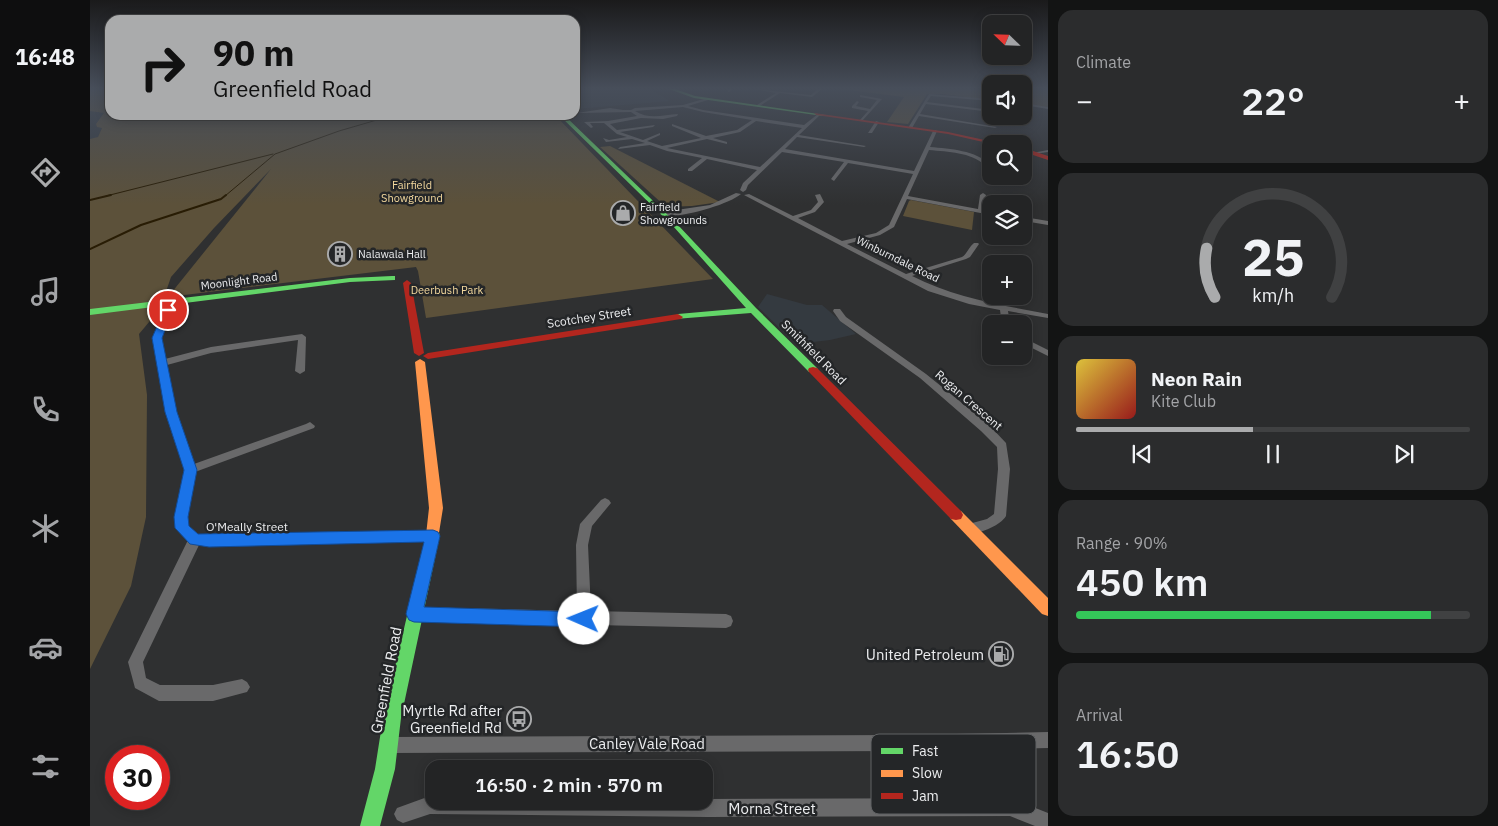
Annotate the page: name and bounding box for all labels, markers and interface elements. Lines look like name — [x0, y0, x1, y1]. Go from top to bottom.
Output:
north arrow — [982, 15, 1032, 65]
map controls — [982, 15, 1032, 365]
text: 90 m — [213, 30, 295, 76]
icon: right — [130, 35, 195, 100]
text: 16:48 — [15, 42, 75, 71]
text: Climate — [1076, 52, 1131, 72]
text: Greenfield Road — [213, 74, 372, 103]
button: sound — [982, 75, 1032, 125]
text: 22° — [1241, 76, 1305, 125]
text: − — [1076, 82, 1093, 119]
text: + — [1453, 82, 1470, 119]
button: search — [982, 135, 1032, 185]
icon: directions — [28, 155, 63, 190]
park label: Fairfield Showground — [381, 178, 443, 205]
button: layers — [982, 195, 1032, 245]
shop icon: Fairfield Showgrounds — [610, 200, 636, 226]
place label: Fairfield Showgrounds — [640, 200, 707, 227]
text: 25 — [1242, 223, 1304, 290]
street label: Winburndale Road — [854, 233, 942, 285]
building icon: Nalawala Hall — [327, 241, 353, 267]
place label: Nalawala Hall — [358, 247, 426, 261]
button: + — [982, 255, 1032, 305]
street label: Moonlight Road — [200, 269, 278, 293]
icon: music — [28, 274, 63, 309]
park label: Deerbush Park — [411, 283, 483, 297]
text: km/h — [1252, 284, 1294, 307]
pin — [147, 289, 189, 331]
icon: arrive — [154, 296, 182, 324]
street label: Scotchey Street — [546, 303, 632, 331]
button: − — [982, 315, 1032, 365]
street label: Smithfield Road — [778, 316, 850, 388]
street label: Rogan Crescent — [932, 367, 1006, 433]
text: Neon Rain — [1151, 367, 1242, 391]
text: Kite Club — [1151, 391, 1216, 411]
icon: phone — [28, 392, 63, 427]
icon: previous — [1128, 440, 1156, 468]
icon: pause — [1259, 440, 1287, 468]
icon: next — [1390, 440, 1418, 468]
icon: climate — [28, 511, 63, 546]
street label: O'Meally Street — [206, 519, 288, 534]
text: Range · 90% — [1076, 533, 1168, 553]
text: 450 km — [1076, 557, 1208, 606]
position arrow — [557, 592, 609, 644]
street label: Greenfield Road — [366, 625, 406, 735]
icon: car — [28, 630, 63, 665]
fuel station icon: United Petroleum — [988, 641, 1014, 667]
place label: United Petroleum — [866, 645, 984, 664]
place label: Myrtle Rd after Greenfield Rd — [402, 701, 502, 737]
text: Arrival — [1076, 705, 1123, 725]
bus stop icon: Myrtle Rd after Greenfield Rd — [506, 706, 532, 732]
text: 16:50 — [1076, 729, 1179, 778]
street label: Canley Vale Road — [589, 734, 705, 753]
legend — [871, 734, 1036, 814]
text: Fast — [912, 742, 938, 760]
speed limit sign: 30 — [105, 745, 170, 810]
icon: filters — [28, 749, 63, 784]
text: Slow — [912, 764, 943, 782]
text: 16:50 · 2 min · 570 m — [475, 773, 663, 797]
text: Jam — [912, 787, 939, 805]
street label: Morna Street — [728, 799, 816, 818]

